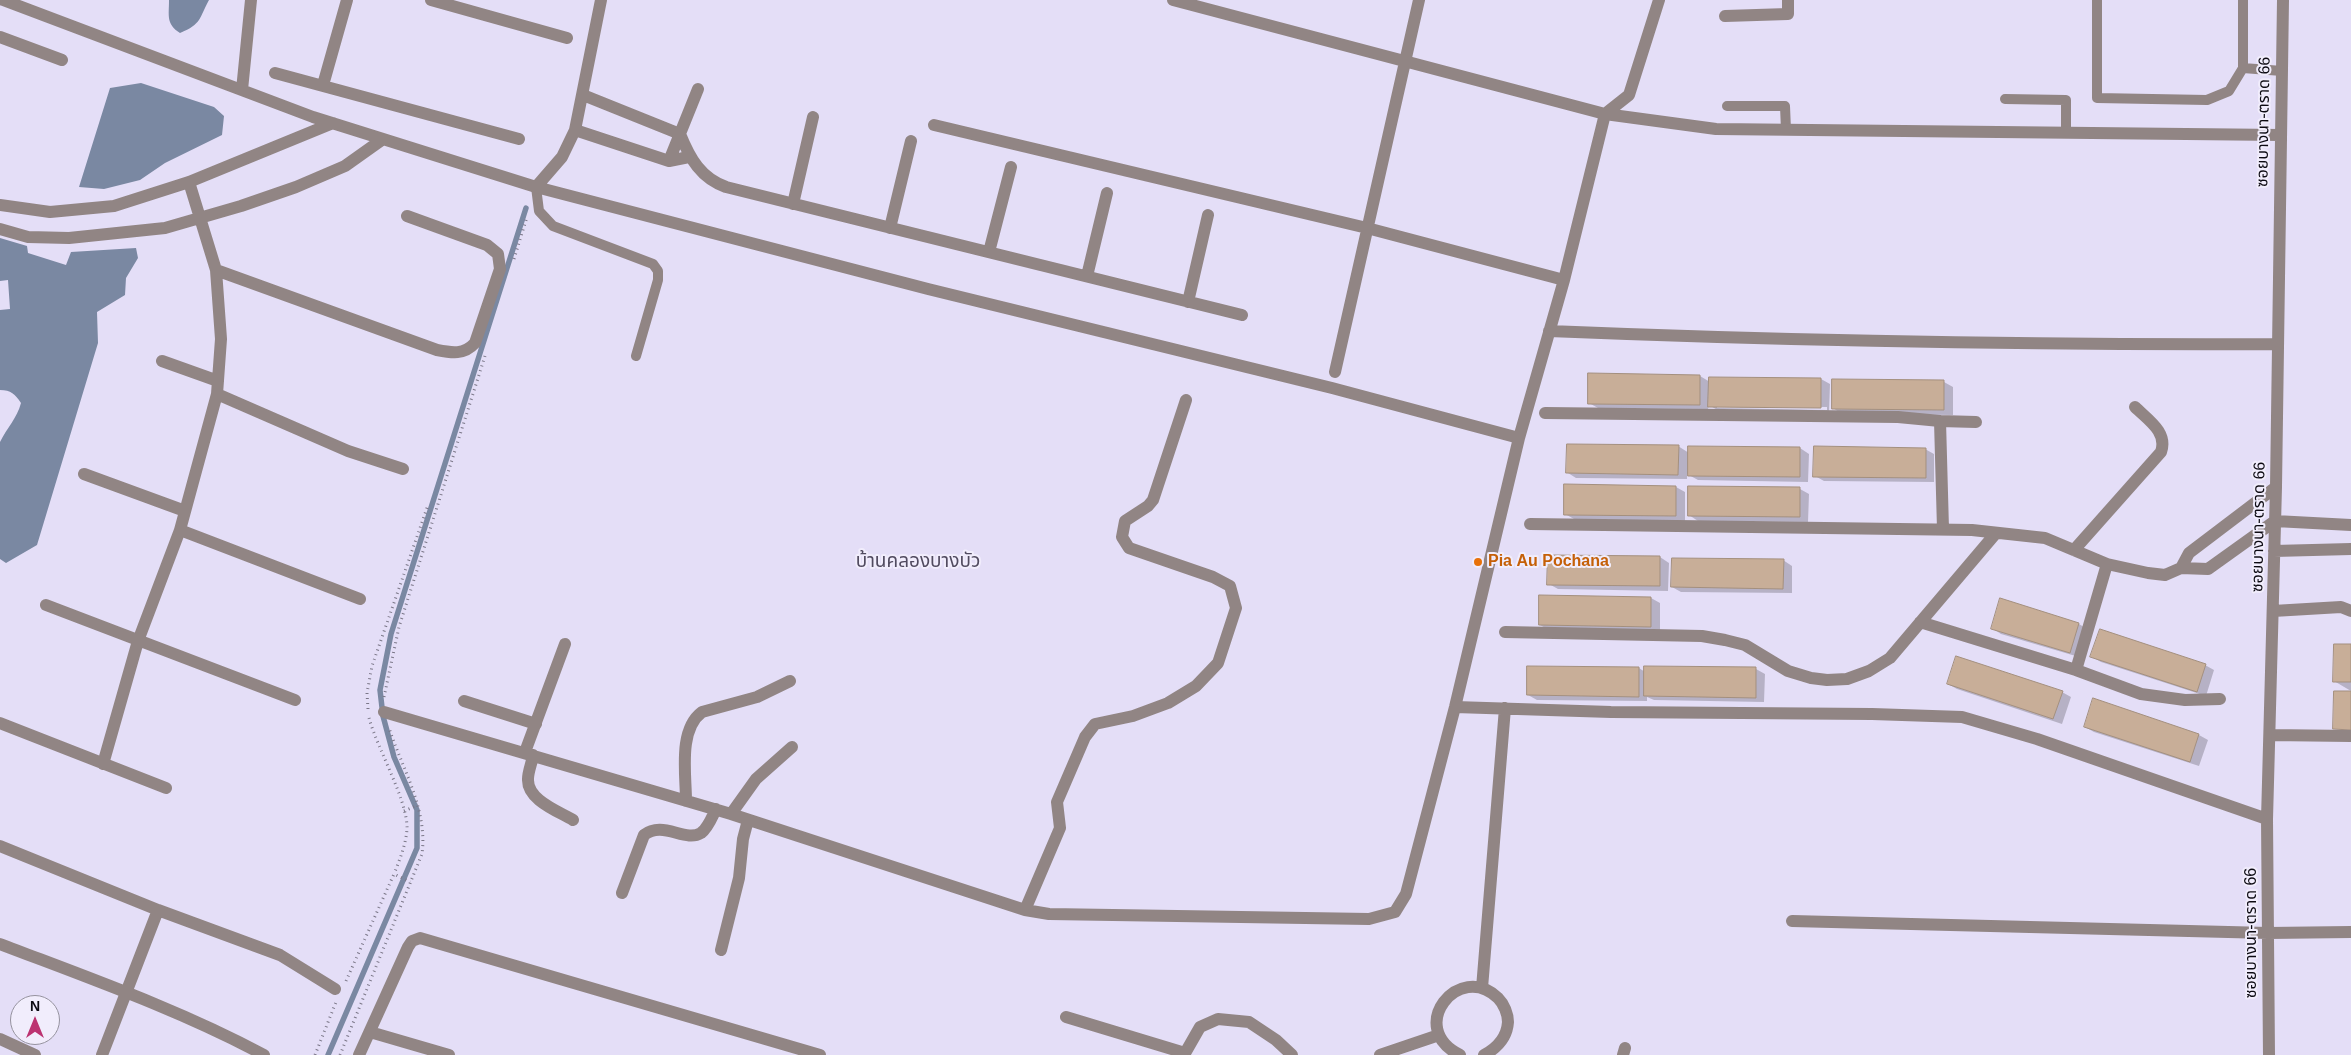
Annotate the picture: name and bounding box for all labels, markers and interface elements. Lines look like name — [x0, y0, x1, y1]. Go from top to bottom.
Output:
street label: ซอยบางนา-ตราด 66 — [2253, 57, 2275, 187]
street label: ซอยบางนา-ตราด 66 — [2248, 462, 2270, 592]
district label: บ้านคลองบางบัว — [856, 551, 980, 573]
place label: Pia Au Pochana — [1488, 552, 1609, 572]
marker: Pia Au Pochana — [1472, 556, 1484, 568]
street label: ซอยบางนา-ตราด 66 — [2242, 868, 2262, 998]
north arrow — [10, 995, 60, 1045]
text: N — [30, 998, 40, 1014]

